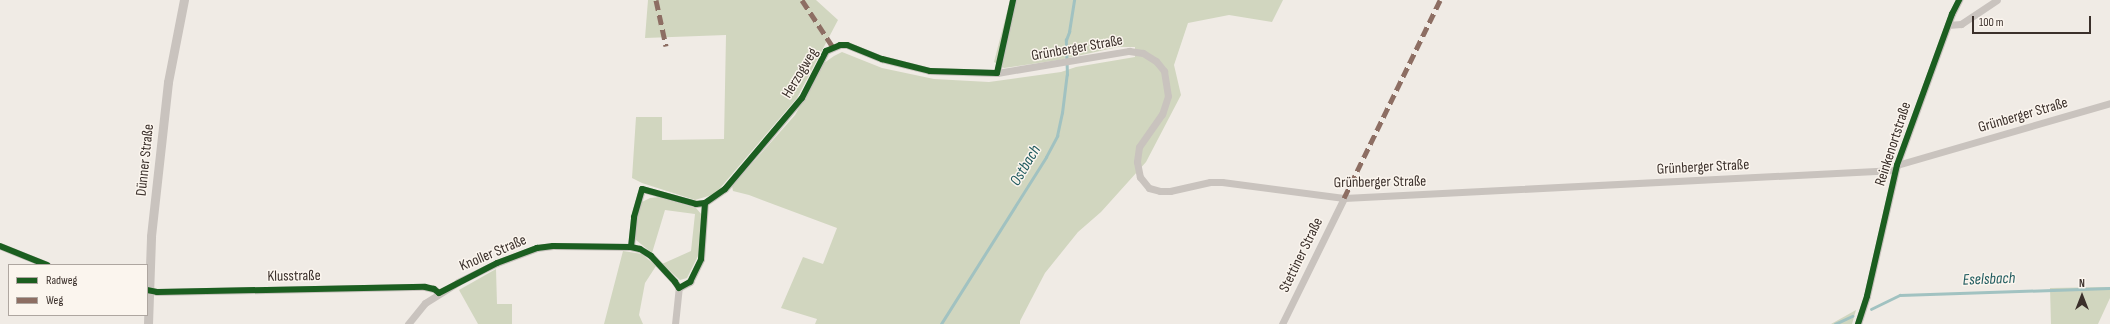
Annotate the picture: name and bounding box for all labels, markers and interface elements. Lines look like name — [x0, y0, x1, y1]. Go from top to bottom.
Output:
scale bar — [1974, 8, 2093, 34]
text: 100 m — [1979, 15, 2004, 30]
street label: Grünberger Straße — [1030, 31, 1124, 65]
street label: Herzogweg — [778, 45, 822, 101]
street label: Grünberger Straße — [1976, 94, 2070, 136]
street label: Reinkenortstraße — [1871, 100, 1915, 188]
street label: Dünner Straße — [132, 123, 158, 197]
water label: Ostbach — [1006, 142, 1046, 190]
street label: Grünberger Straße — [1656, 156, 1750, 178]
street label: Grünberger Straße — [1334, 172, 1426, 192]
street label: Stettiner Straße — [1275, 215, 1327, 295]
street label: Knoller Straße — [457, 231, 529, 275]
legend — [8, 264, 148, 316]
street label: Klusstraße — [267, 267, 321, 285]
water label: Eselsbach — [1962, 269, 2016, 291]
text: Radweg — [46, 273, 77, 288]
north arrow — [2062, 276, 2102, 316]
text: N — [2079, 277, 2085, 290]
text: Weg — [46, 293, 63, 308]

